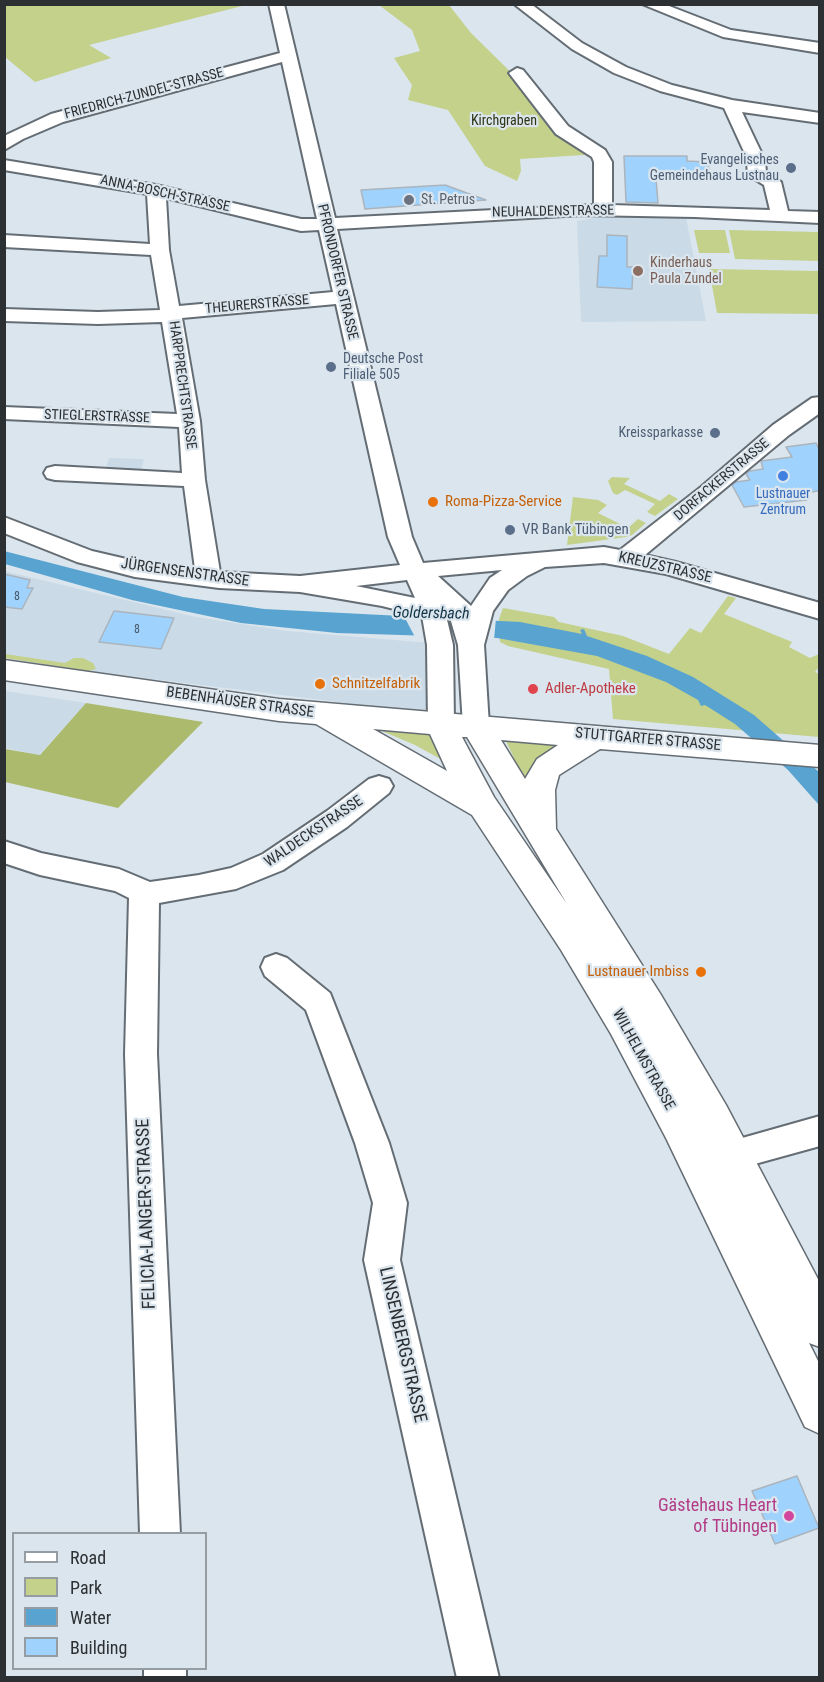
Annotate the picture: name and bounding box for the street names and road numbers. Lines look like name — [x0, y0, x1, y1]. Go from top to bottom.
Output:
street label: FRIEDRICH-ZUNDEL-STRASSE — [63, 65, 225, 123]
street label: ANNA-BOSCH-STRASSE — [99, 172, 231, 216]
street label: PFRONDORFER STRASSE — [313, 203, 361, 341]
street label: NEUHALDENSTRASSE — [492, 203, 614, 221]
street label: THEURERSTRASSE — [204, 292, 310, 318]
street label: HARPPRECHTSTRASSE — [165, 320, 199, 450]
street label: STIEGLERSTRASSE — [44, 407, 150, 427]
street label: DORFACKERSTRASSE — [671, 435, 773, 525]
street label: KREUZSTRASSE — [617, 549, 713, 587]
street label: JÜRGENSENSTRASSE — [120, 555, 250, 591]
street label: BEBENHÄUSER STRASSE — [165, 684, 315, 722]
street label: STUTTGARTER STRASSE — [574, 725, 722, 755]
street label: WALDECKSTRASSE — [261, 792, 367, 872]
street label: WILHELMSTRASSE — [608, 1006, 678, 1114]
street label: FELICIA-LANGER-STRASSE — [133, 1118, 161, 1310]
street label: LINSENBERGSTRASSE — [374, 1265, 430, 1425]

